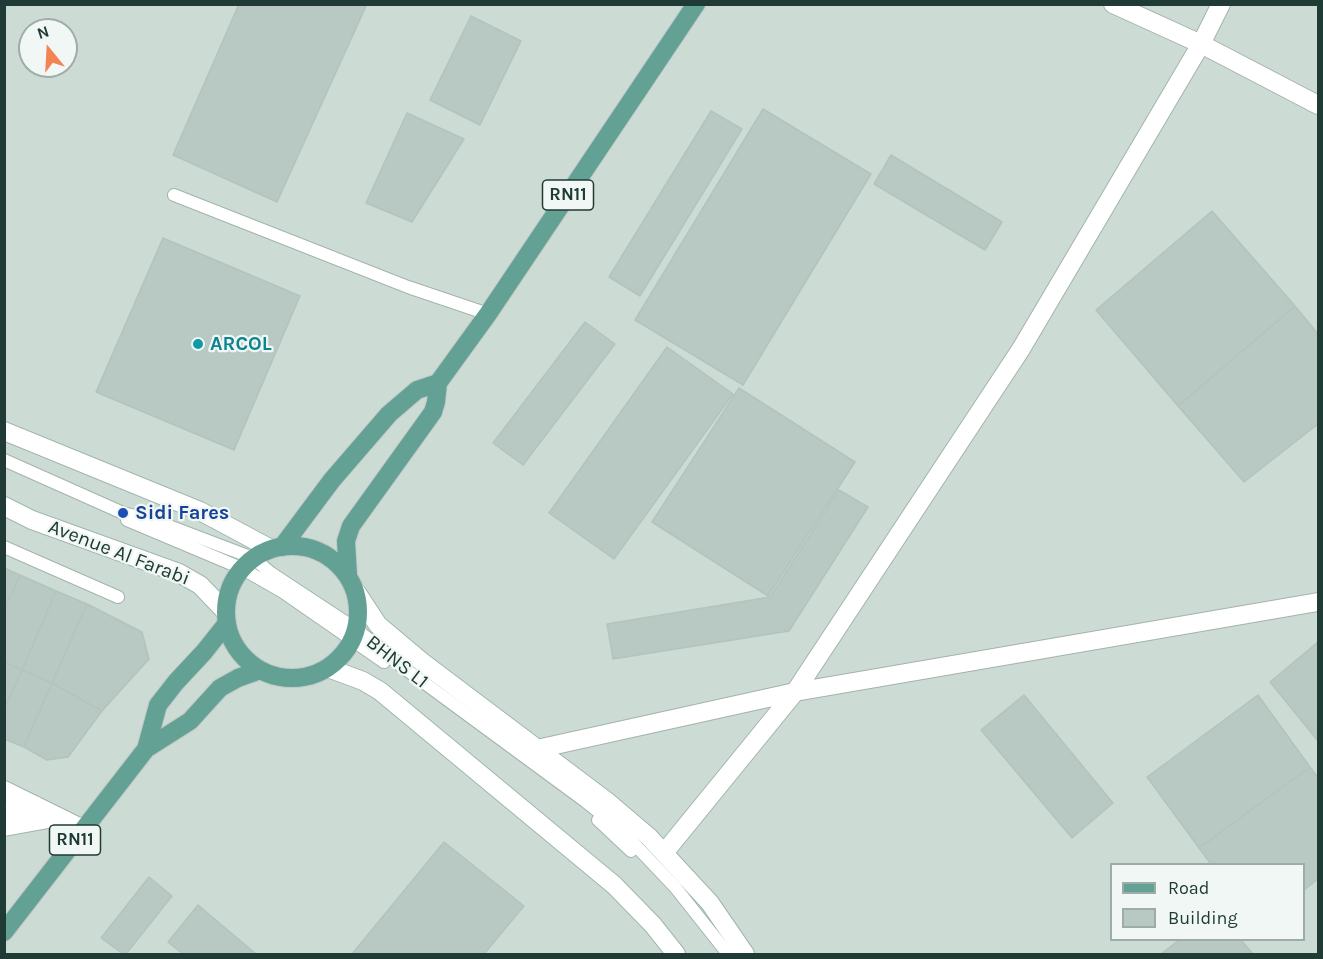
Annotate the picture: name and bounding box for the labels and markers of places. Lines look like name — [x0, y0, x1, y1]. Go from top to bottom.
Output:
place label: ARCOL — [210, 332, 272, 356]
marker: ARCOL — [191, 337, 205, 351]
place label: Sidi Fares — [135, 501, 229, 525]
marker: Sidi Fares — [116, 506, 130, 520]

